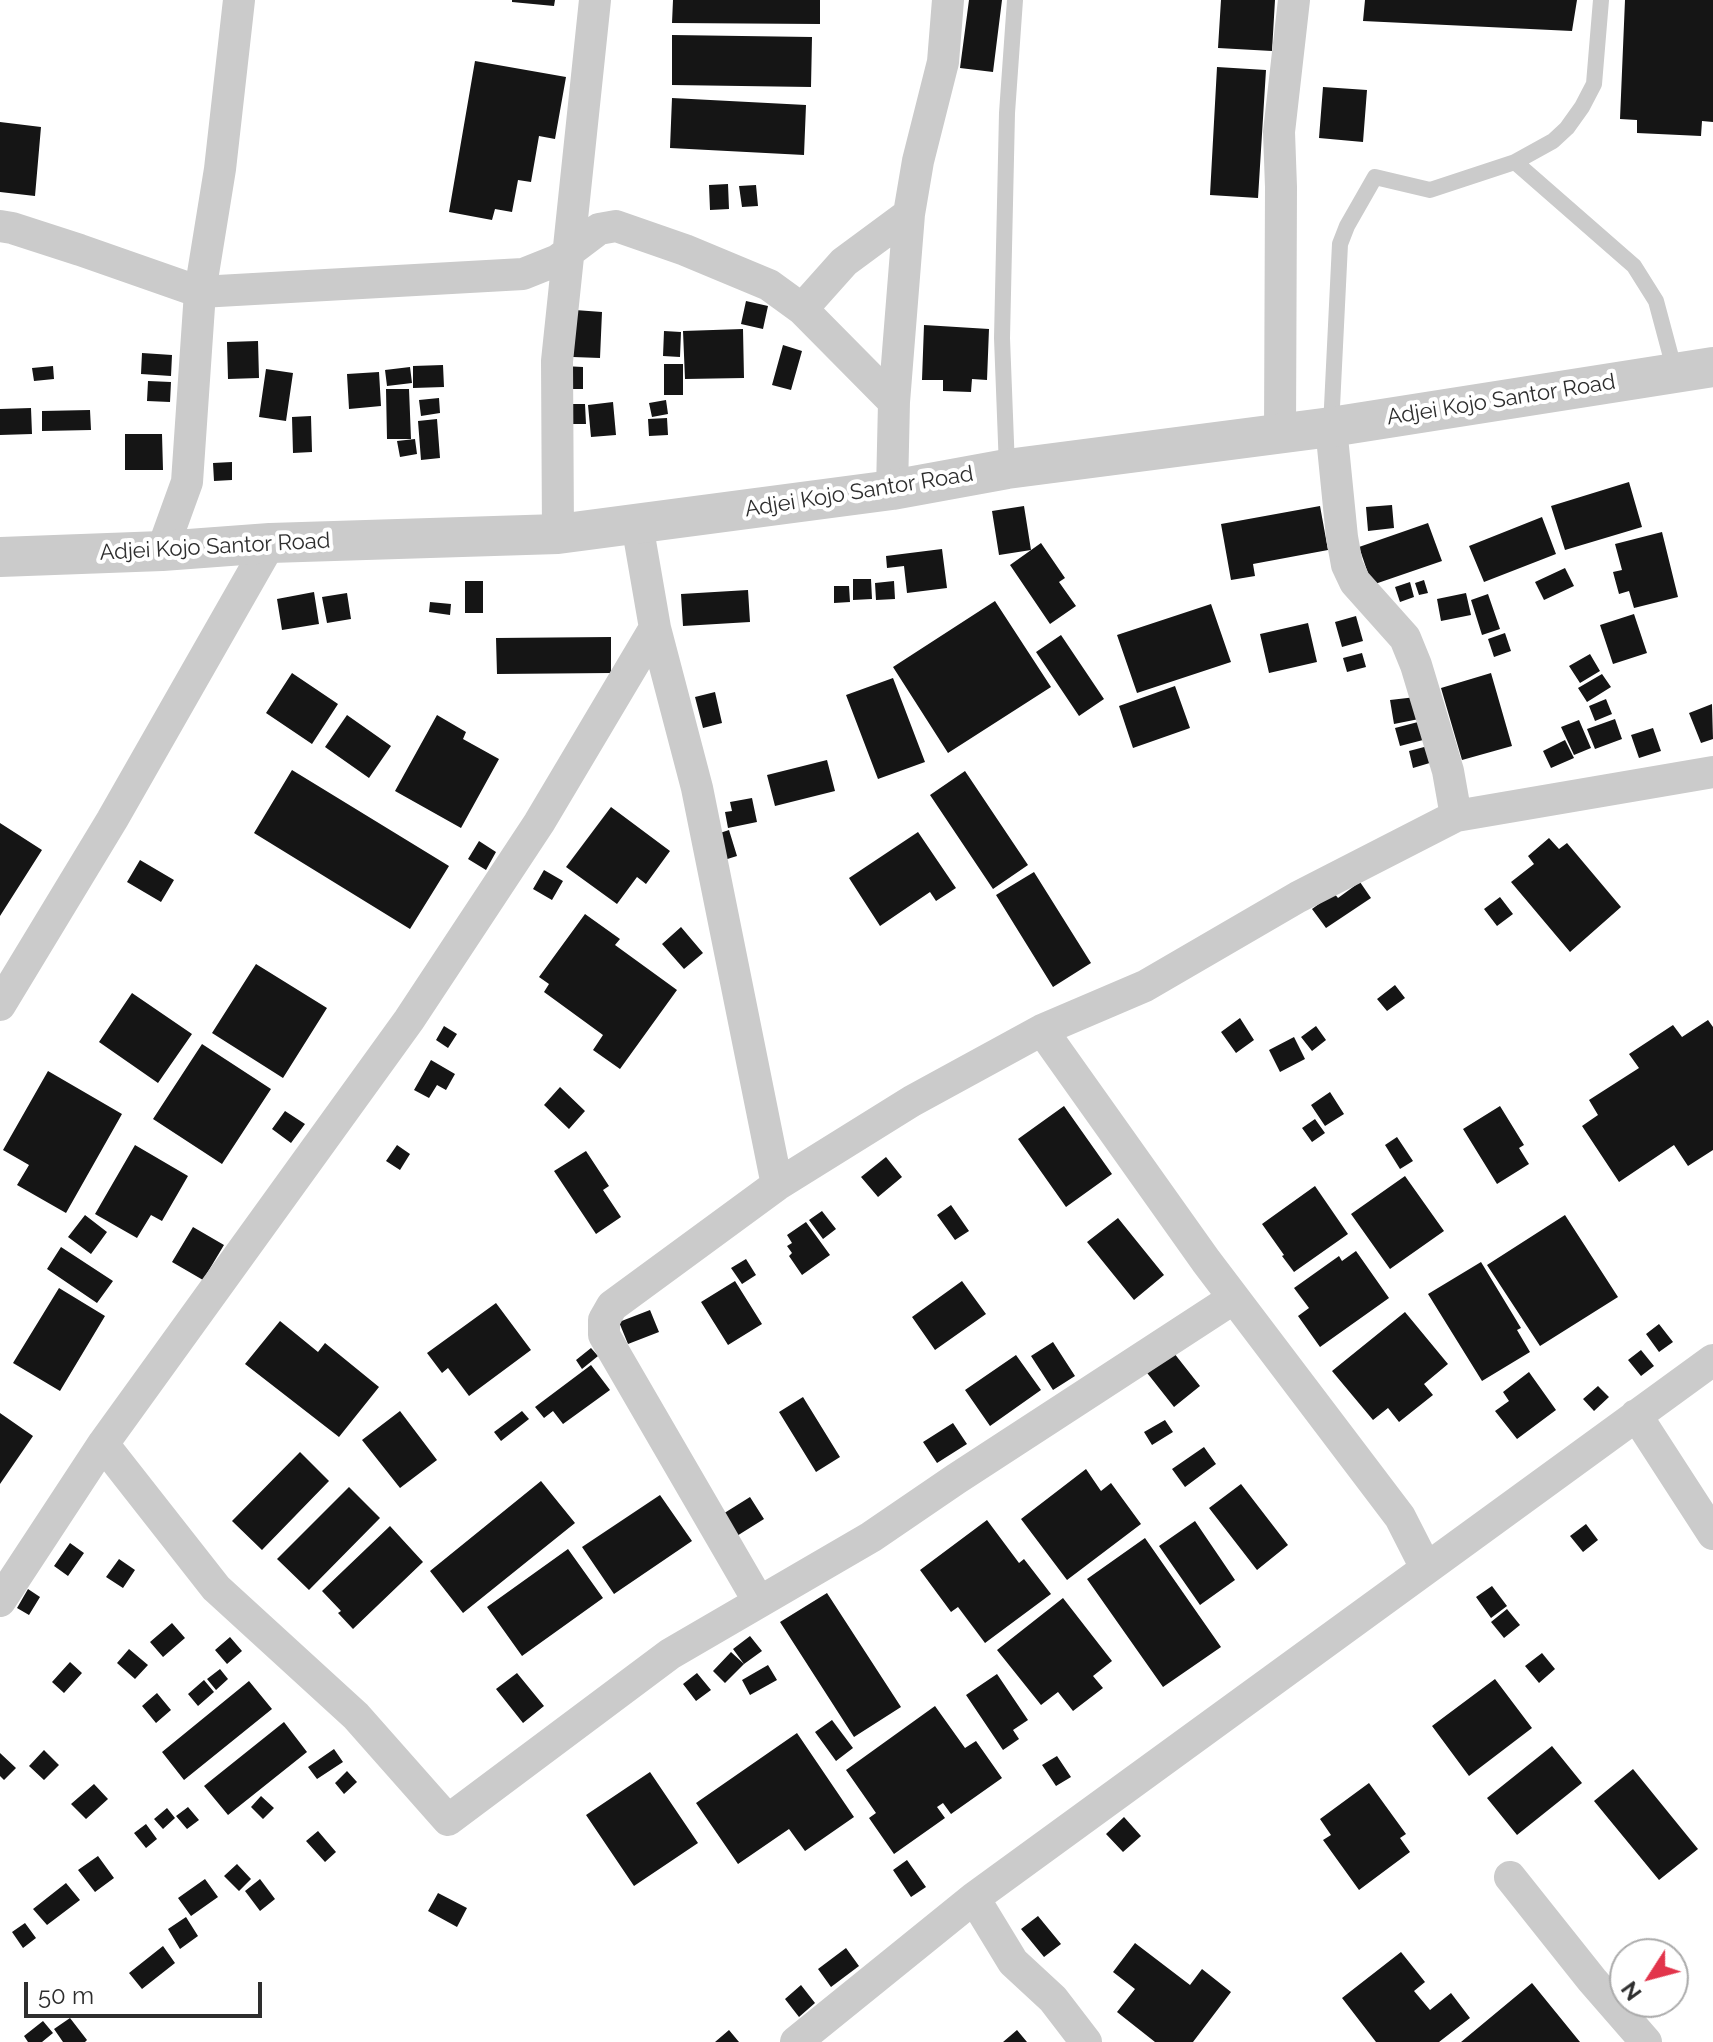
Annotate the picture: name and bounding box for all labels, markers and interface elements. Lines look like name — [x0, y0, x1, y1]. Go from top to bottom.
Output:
street label: Adjei Kojo Santor Road — [1385, 369, 1617, 431]
street label: Adjei Kojo Santor Road — [743, 461, 975, 523]
street label: Adjei Kojo Santor Road — [99, 528, 331, 566]
north arrow — [1609, 1938, 1689, 2018]
scale bar — [28, 1966, 266, 2016]
text: N — [1616, 1977, 1647, 2005]
text: 50 m — [38, 1981, 94, 2010]

